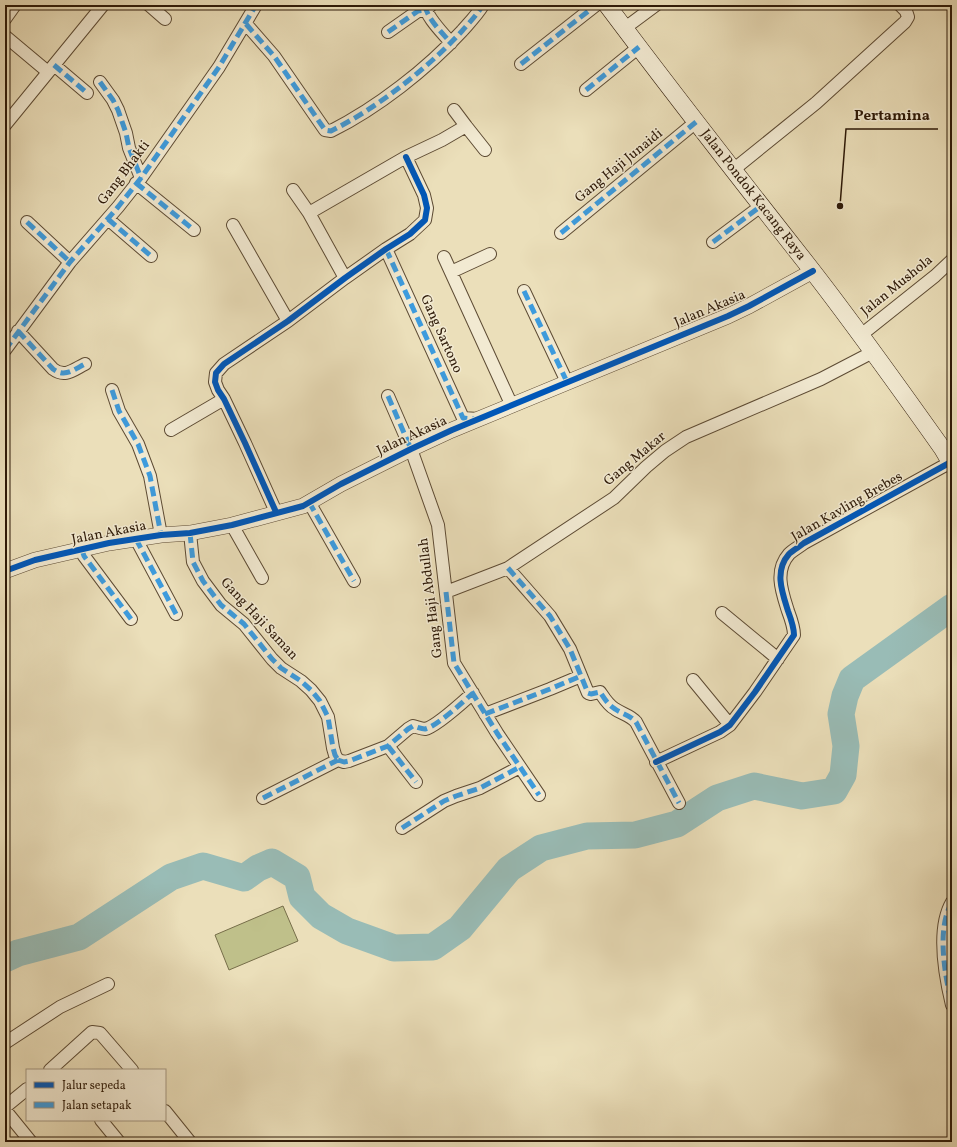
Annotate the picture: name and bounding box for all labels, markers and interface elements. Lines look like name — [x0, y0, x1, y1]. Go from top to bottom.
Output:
callout: Pertamina — [846, 102, 938, 129]
text: Pertamina — [854, 106, 930, 127]
street label: Gang Haji Junaidi — [571, 125, 667, 207]
street label: Jalan Pondok Kacang Raya — [696, 125, 810, 265]
street label: Gang Bhakti — [93, 137, 155, 209]
street label: Jalan Mushola — [857, 251, 937, 321]
street label: Jalan Akasia — [672, 285, 748, 333]
street label: Gang Sartono — [415, 292, 467, 376]
street label: Jalan Akasia — [374, 411, 450, 461]
street label: Gang Makar — [600, 427, 670, 491]
street label: Jalan Kavling Brebes — [788, 467, 906, 547]
street label: Jalan Akasia — [70, 516, 148, 550]
street label: Gang Haji Abdullah — [414, 537, 448, 659]
street label: Gang Haji Saman — [216, 574, 302, 664]
legend — [26, 1069, 166, 1121]
text: Jalur sepeda — [62, 1078, 126, 1094]
text: Jalan setapak — [62, 1098, 132, 1114]

